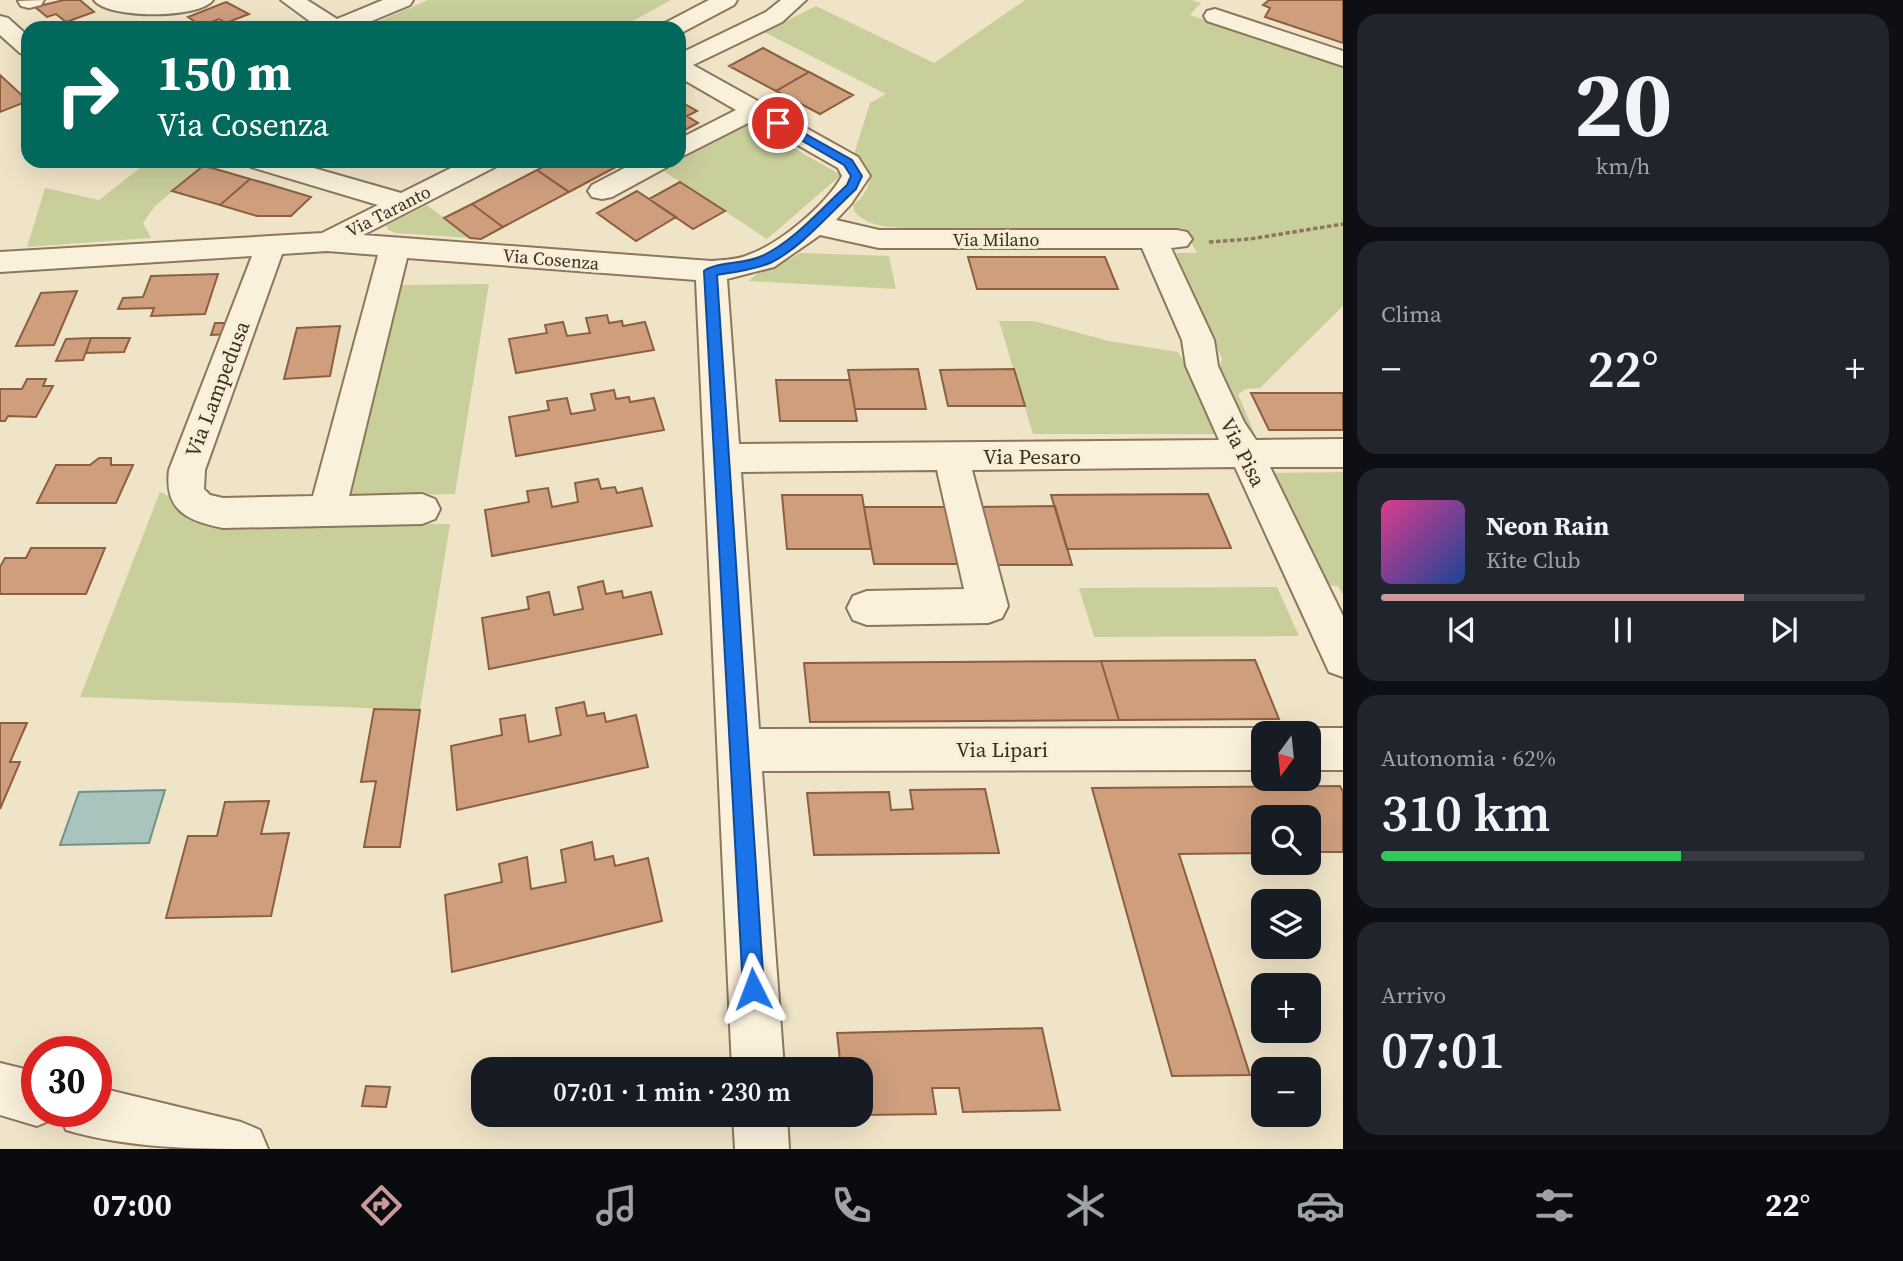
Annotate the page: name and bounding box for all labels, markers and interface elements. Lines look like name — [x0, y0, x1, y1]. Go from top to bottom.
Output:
text: 150 m — [157, 39, 292, 106]
text: 20 — [1574, 42, 1672, 166]
icon: right — [42, 49, 133, 140]
pin — [748, 93, 808, 153]
text: Via Cosenza — [157, 103, 329, 147]
icon: arrive — [759, 104, 797, 142]
text: km/h — [1596, 150, 1650, 182]
street label: Via Taranto — [341, 179, 435, 243]
street label: Via Milano — [953, 227, 1040, 252]
street label: Via Cosenza — [502, 242, 601, 276]
text: Clima — [1381, 298, 1442, 330]
street label: Via Lampedusa — [178, 316, 256, 461]
text: 22° — [1587, 333, 1659, 404]
text: − — [1381, 343, 1401, 395]
text: + — [1845, 343, 1865, 395]
street label: Via Pisa — [1213, 412, 1273, 492]
street label: Via Pesaro — [983, 442, 1081, 471]
text: Neon Rain — [1486, 508, 1609, 544]
text: Kite Club — [1486, 544, 1581, 576]
icon: previous — [1443, 611, 1481, 649]
icon: pause — [1604, 611, 1642, 649]
icon: next — [1765, 611, 1803, 649]
north arrow — [1251, 721, 1321, 791]
map controls — [1251, 721, 1321, 1127]
street label: Via Lipari — [956, 735, 1048, 764]
text: Autonomia · 62% — [1381, 742, 1556, 774]
text: 310 km — [1381, 777, 1550, 848]
button: search — [1251, 805, 1321, 875]
button: layers — [1251, 889, 1321, 959]
position arrow — [716, 952, 790, 1026]
button: + — [1251, 973, 1321, 1043]
text: Arrivo — [1381, 979, 1446, 1011]
text: 07:01 — [1381, 1014, 1505, 1085]
speed limit sign: 30 — [21, 1036, 112, 1127]
button: − — [1251, 1057, 1321, 1127]
text: 07:01 · 1 min · 230 m — [553, 1074, 791, 1110]
icon: directions — [357, 1181, 406, 1230]
icon: music — [592, 1181, 641, 1230]
icon: phone — [827, 1181, 876, 1230]
icon: climate — [1061, 1181, 1110, 1230]
icon: car — [1296, 1181, 1345, 1230]
icon: filters — [1530, 1181, 1579, 1230]
text: 07:00 — [93, 1183, 172, 1227]
text: 22° — [1765, 1183, 1810, 1227]

